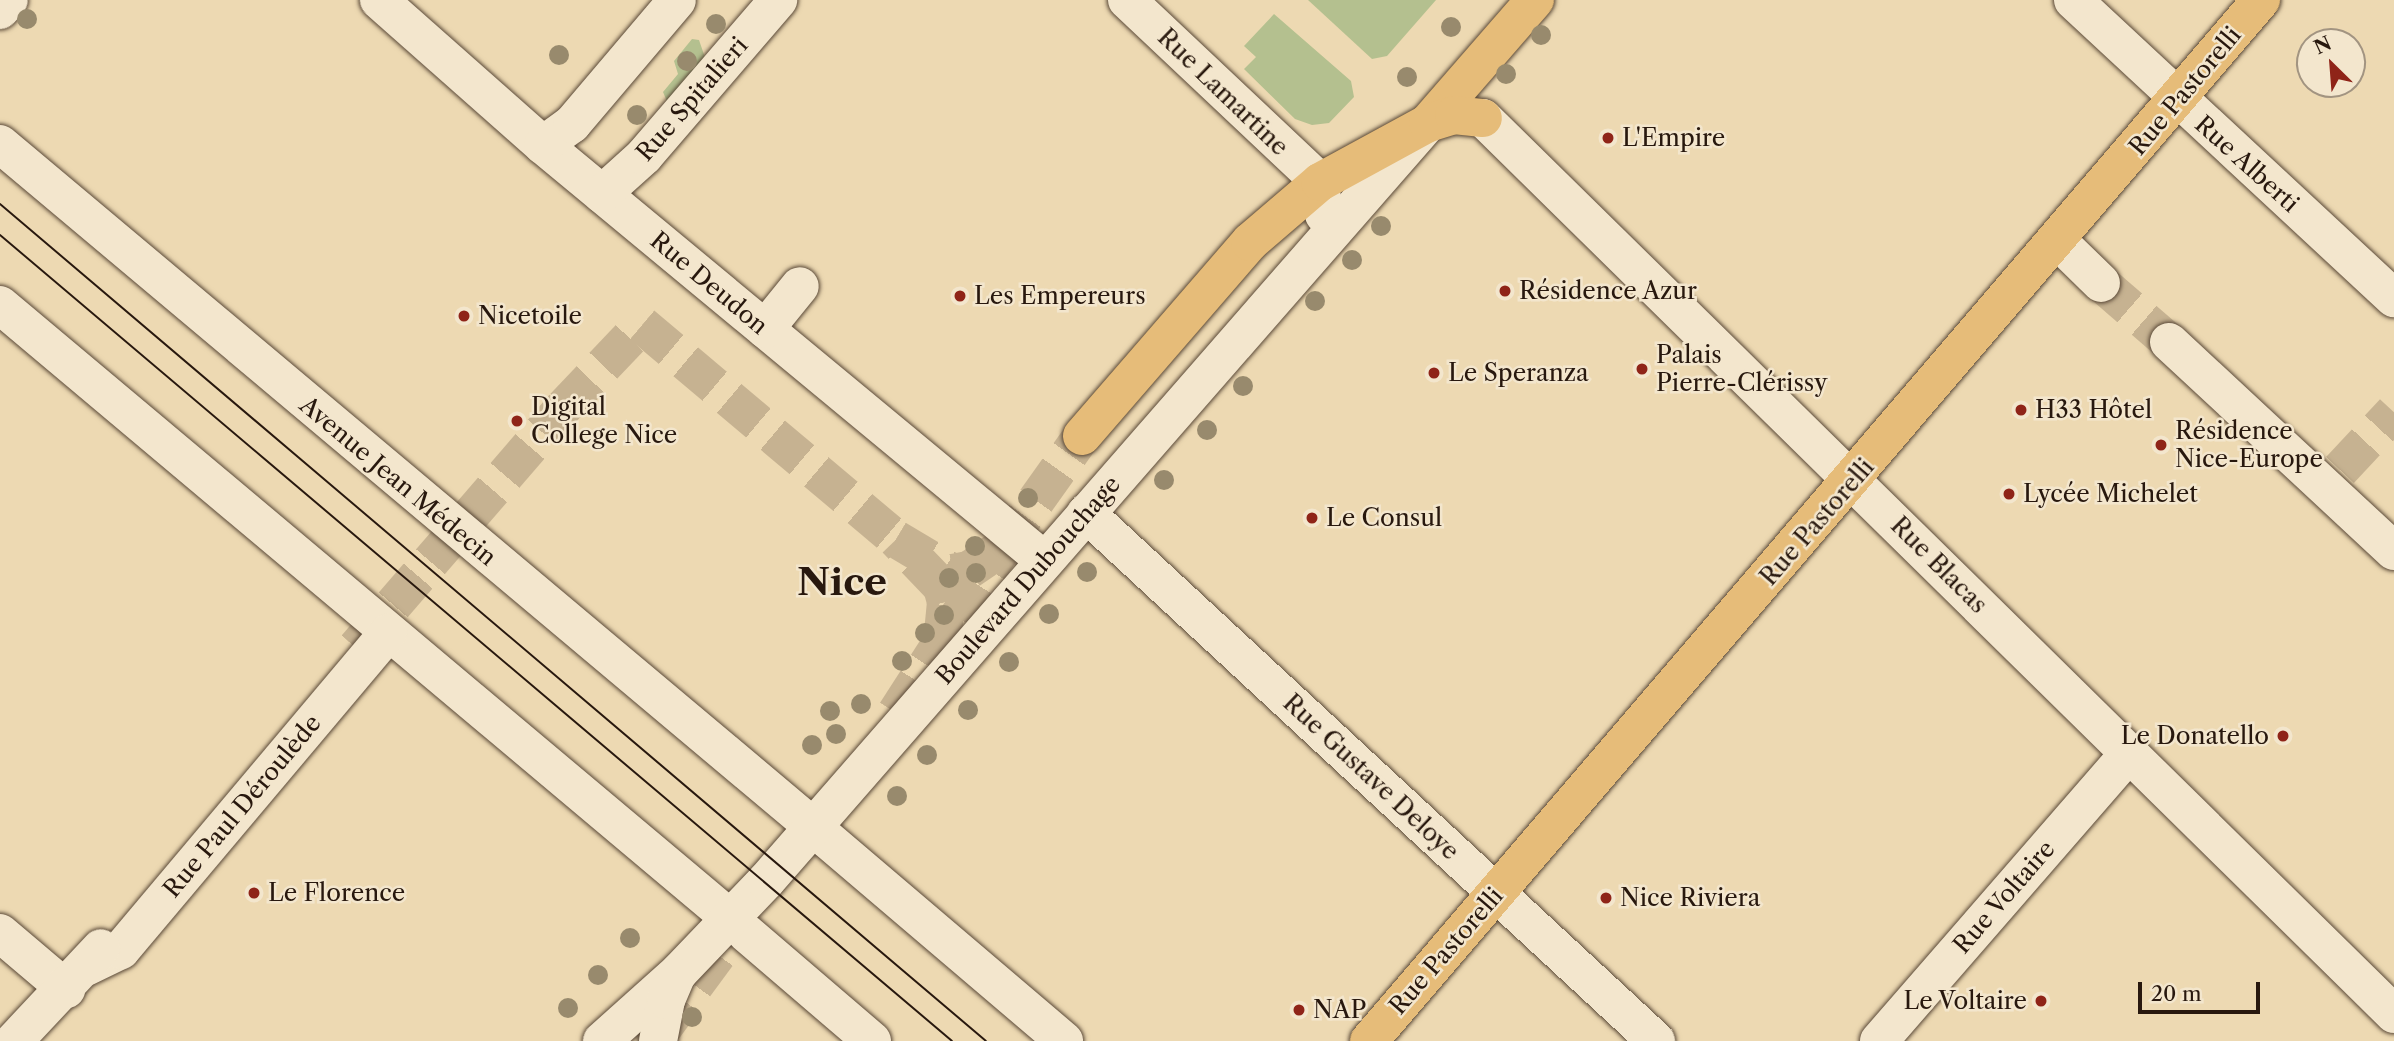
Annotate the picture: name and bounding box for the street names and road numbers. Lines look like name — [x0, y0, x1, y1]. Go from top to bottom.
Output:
street label: Rue Pastorelli — [2123, 21, 2247, 161]
street label: Rue Lamartine — [1152, 23, 1294, 161]
street label: Rue Spitalieri — [630, 31, 754, 167]
street label: Rue Alberti — [2189, 110, 2305, 218]
street label: Rue Deudon — [645, 226, 773, 340]
street label: Avenue Jean Médecin — [294, 390, 502, 572]
street label: Rue Pastorelli — [1754, 453, 1880, 591]
street label: Boulevard Dubouchage — [930, 470, 1126, 690]
street label: Rue Blacas — [1885, 511, 1993, 619]
street label: Rue Gustave Deloye — [1277, 688, 1465, 866]
street label: Rue Paul Déroulède — [157, 709, 327, 903]
street label: Rue Voltaire — [1947, 834, 2061, 960]
street label: Rue Pastorelli — [1383, 882, 1509, 1020]

